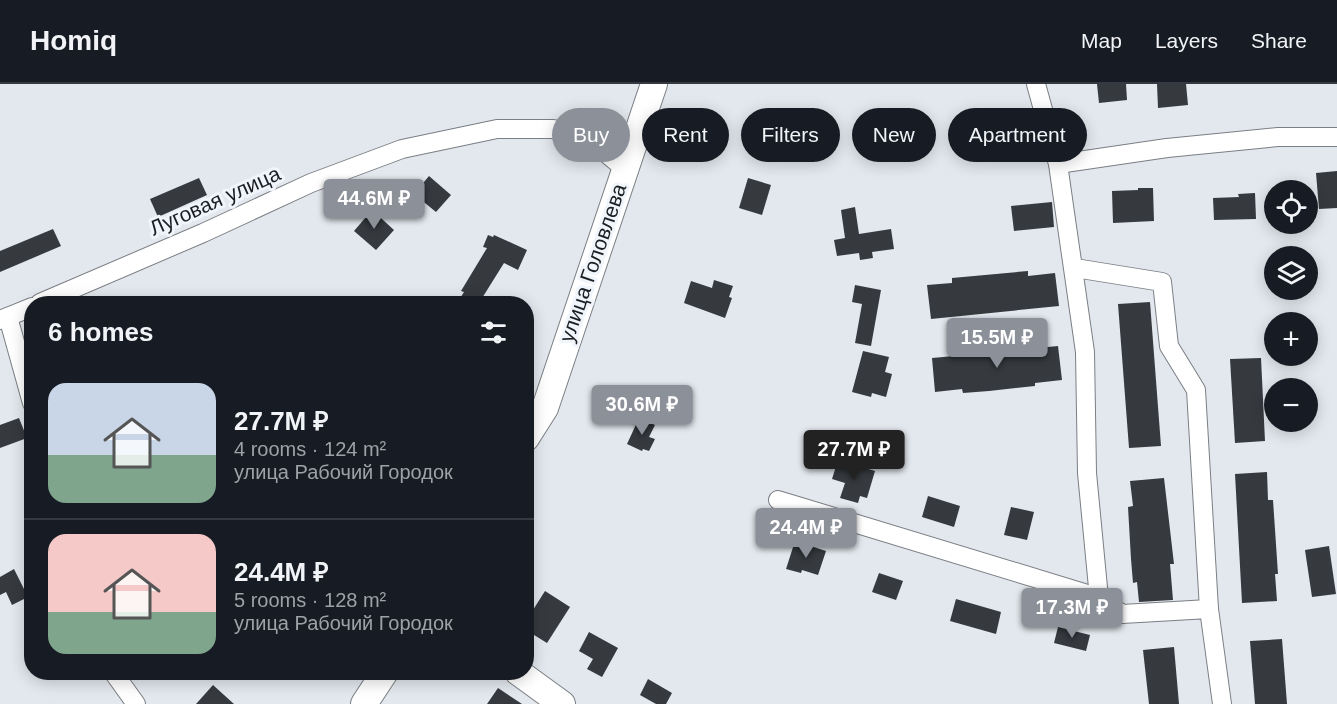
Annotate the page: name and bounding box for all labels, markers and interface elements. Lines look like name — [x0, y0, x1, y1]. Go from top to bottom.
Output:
text: Homiq — [30, 25, 117, 56]
text: Map — [1081, 29, 1122, 52]
text: Layers — [1155, 29, 1218, 52]
text: Share — [1251, 29, 1307, 52]
chip: Buy — [552, 108, 630, 162]
chip: Rent — [642, 108, 729, 162]
chip: Filters — [741, 108, 840, 162]
chip: New — [852, 108, 936, 162]
chip: Apartment — [948, 108, 1087, 162]
street label: Луговая улица — [146, 161, 284, 240]
pin: 44.6M ₽ — [319, 179, 429, 230]
street label: улица Головлева — [555, 180, 631, 345]
map controls — [1264, 180, 1318, 432]
button: locate — [1264, 180, 1318, 234]
text: 44.6M ₽ — [338, 187, 410, 209]
button: layers — [1264, 246, 1318, 300]
button: + — [1264, 312, 1318, 366]
icon: filters — [477, 316, 510, 349]
text: 6 homes — [48, 317, 154, 347]
pin: 15.5M ₽ — [942, 318, 1052, 369]
text: 15.5M ₽ — [961, 326, 1033, 348]
button: − — [1264, 378, 1318, 432]
pin: 30.6M ₽ — [587, 385, 697, 436]
text: 30.6M ₽ — [606, 393, 678, 415]
text: 27.7M ₽ — [234, 406, 329, 436]
icon: home — [96, 407, 168, 479]
pin: 27.7M ₽ — [799, 430, 909, 481]
text: 4 rooms · 124 m² — [234, 438, 386, 460]
text: 27.7M ₽ — [818, 438, 890, 460]
text: улица Рабочий Городок — [234, 461, 453, 483]
pin: 24.4M ₽ — [751, 508, 861, 559]
text: 24.4M ₽ — [770, 516, 842, 538]
text: 24.4M ₽ — [234, 557, 329, 587]
icon: home — [96, 558, 168, 630]
pin: 17.3M ₽ — [1017, 588, 1127, 639]
text: 5 rooms · 128 m² — [234, 589, 386, 611]
text: 17.3M ₽ — [1036, 596, 1108, 618]
text: улица Рабочий Городок — [234, 612, 453, 634]

